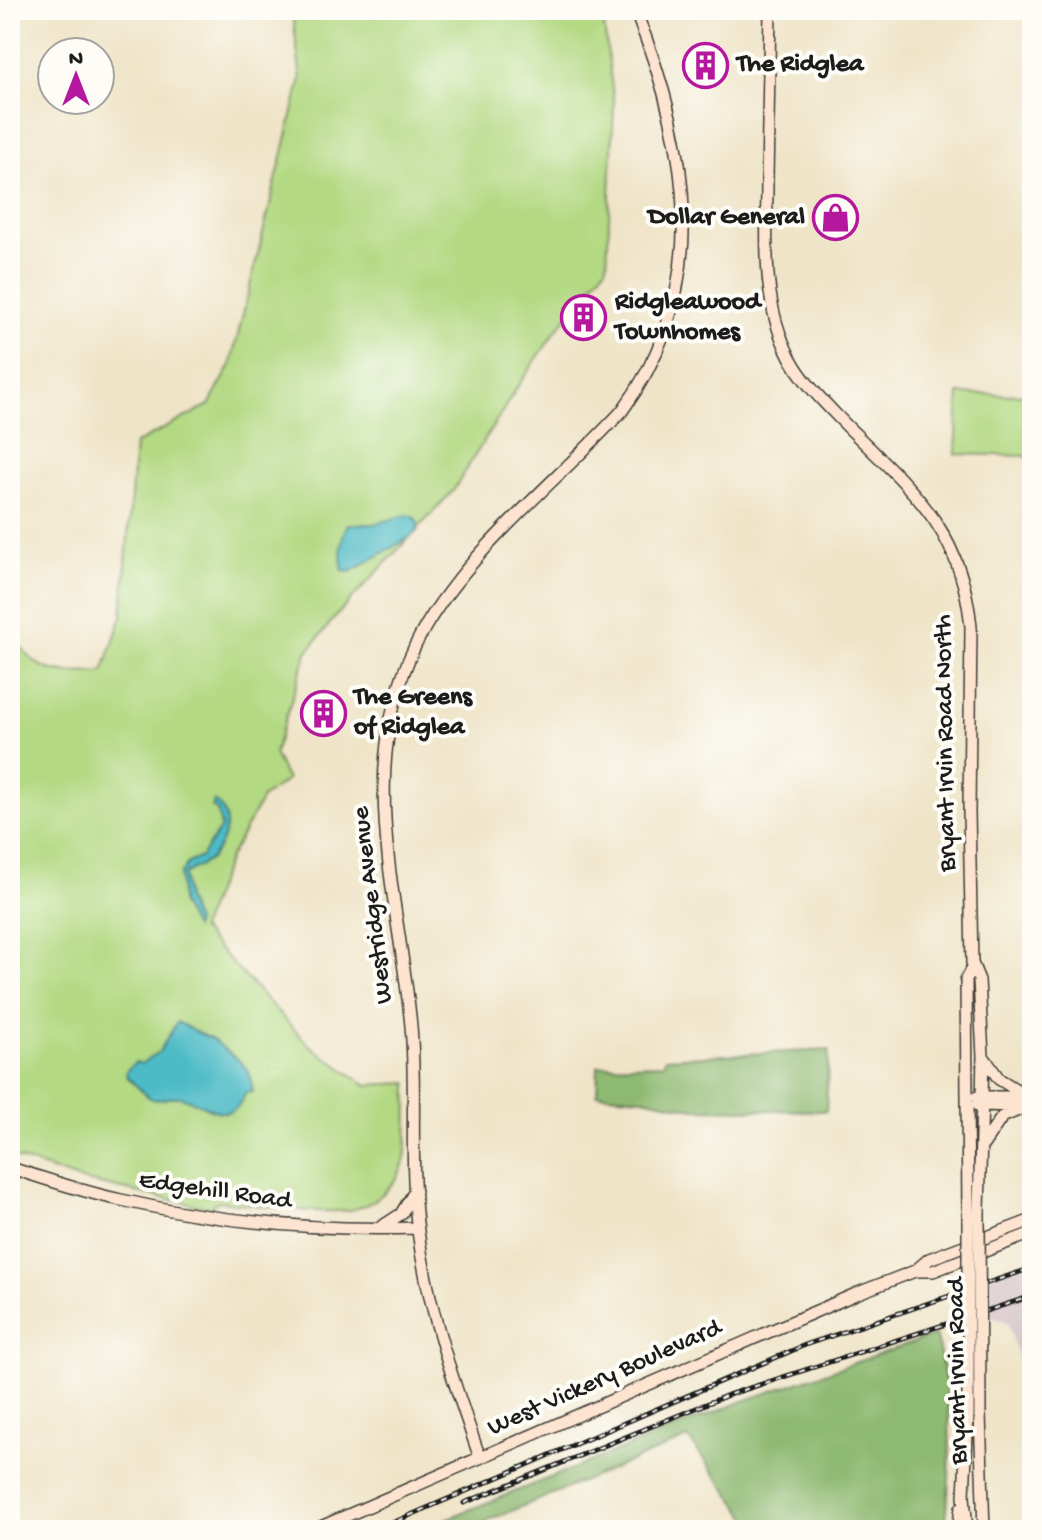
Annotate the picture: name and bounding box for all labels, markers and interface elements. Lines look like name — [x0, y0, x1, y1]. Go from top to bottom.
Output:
north arrow — [36, 36, 116, 116]
building icon: The Ridglea — [682, 41, 730, 89]
text: N — [69, 47, 83, 73]
place label: The Ridglea — [735, 50, 865, 81]
shop icon: Dollar General — [812, 194, 860, 242]
place label: Dollar General — [646, 203, 805, 234]
place label: Ridgleawood Townhomes — [613, 288, 763, 349]
building icon: Ridgleawood Townhomes — [560, 294, 608, 342]
street label: Bryant Irvin Road North — [929, 614, 965, 873]
place label: The Greens of Ridglea — [352, 683, 473, 744]
building icon: The Greens of Ridglea — [299, 689, 347, 737]
street label: Westridge Avenue — [346, 804, 401, 1005]
street label: Edgehill Road — [137, 1166, 295, 1218]
street label: Bryant Irvin Road — [942, 1276, 976, 1466]
street label: West Vickery Boulevard — [483, 1313, 728, 1444]

